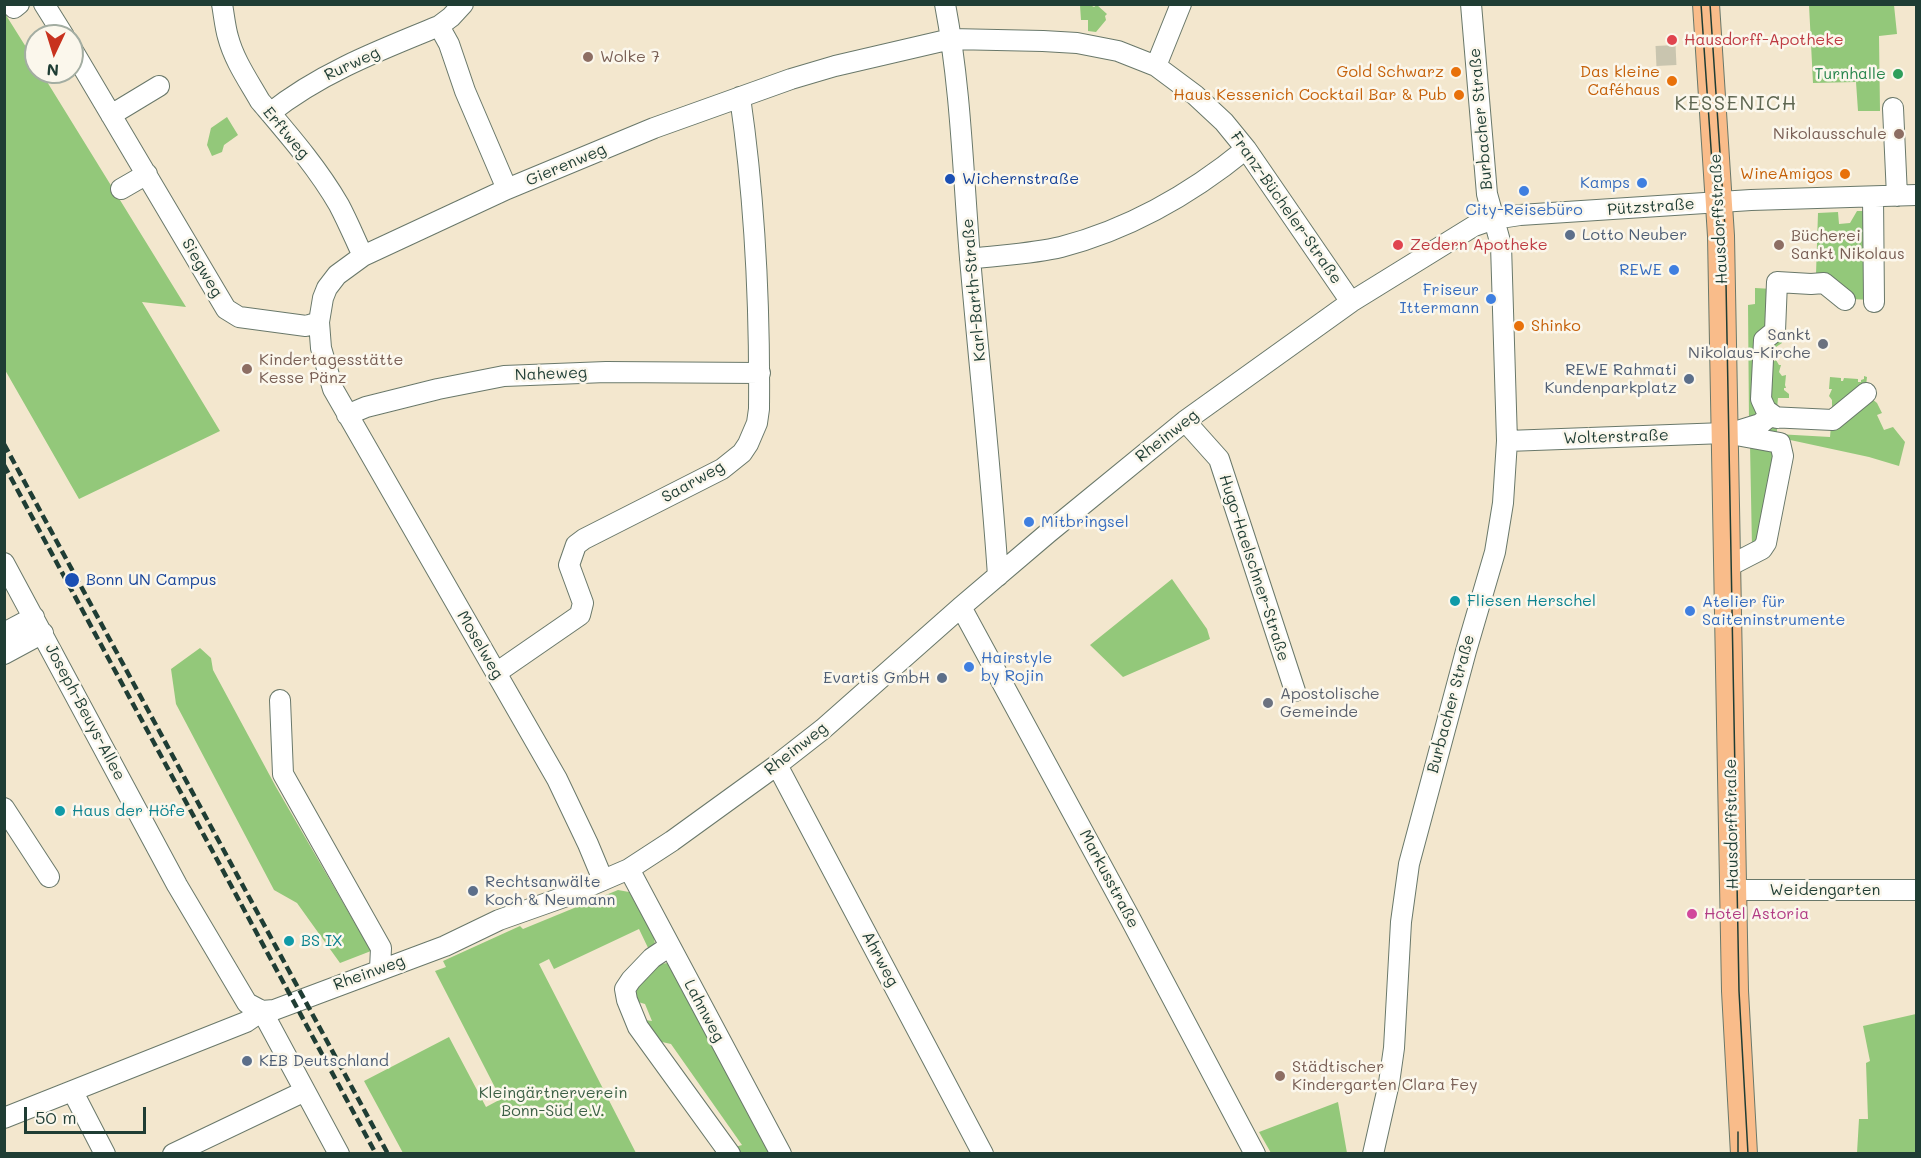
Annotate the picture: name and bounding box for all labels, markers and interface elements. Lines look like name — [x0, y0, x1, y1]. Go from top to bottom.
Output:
north arrow — [24, 24, 84, 84]
place label: Hausdorff-Apotheke — [1684, 30, 1844, 50]
marker: Hausdorff-Apotheke — [1665, 33, 1679, 47]
street label: Rurweg — [321, 43, 383, 85]
place label: Wolke 7 — [600, 47, 660, 67]
street label: Burbacher Straße — [1465, 47, 1497, 191]
marker: Wolke 7 — [581, 50, 595, 64]
text: N — [46, 60, 60, 81]
place label: Gold Schwarz — [1337, 62, 1444, 82]
place label: Das kleine Caféhaus — [1580, 62, 1660, 100]
place label: Turnhalle — [1815, 64, 1886, 84]
marker: Gold Schwarz — [1449, 65, 1463, 79]
marker: Turnhalle — [1891, 67, 1905, 81]
marker: Das kleine Caféhaus — [1665, 74, 1679, 88]
place label: Haus Kessenich Cocktail Bar & Pub — [1173, 85, 1447, 105]
marker: Haus Kessenich Cocktail Bar & Pub — [1452, 88, 1466, 102]
district label: KESSENICH — [1674, 92, 1798, 116]
street label: Erftweg — [259, 103, 313, 163]
place label: Nikolausschule — [1773, 124, 1887, 144]
marker: Nikolausschule — [1892, 127, 1906, 141]
street label: Franz-Bücheler-Straße — [1226, 128, 1346, 288]
street label: Gierenweg — [523, 140, 609, 190]
street label: Hausdorffstraße — [1706, 153, 1732, 285]
place label: WineAmigos — [1740, 164, 1833, 184]
marker: WineAmigos — [1838, 167, 1852, 181]
place label: Wichernstraße — [962, 169, 1079, 189]
marker: Wichernstraße — [943, 172, 957, 186]
place label: Kamps — [1580, 173, 1630, 193]
marker: Kamps — [1635, 176, 1649, 190]
marker: City-Reisebüro — [1517, 184, 1531, 198]
street label: Pützstraße — [1607, 194, 1695, 220]
place label: City-Reisebüro — [1465, 200, 1583, 220]
street label: Karl-Barth-Straße — [958, 218, 990, 362]
place label: Lotto Neuber — [1582, 225, 1687, 245]
place label: Bücherei Sankt Nikolaus — [1791, 226, 1905, 264]
marker: Lotto Neuber — [1563, 228, 1577, 242]
street label: Siegweg — [178, 235, 226, 301]
place label: Zedern Apotheke — [1410, 235, 1548, 255]
marker: Zedern Apotheke — [1391, 238, 1405, 252]
marker: Bücherei Sankt Nikolaus — [1772, 238, 1786, 252]
place label: REWE — [1619, 260, 1662, 280]
marker: REWE — [1667, 263, 1681, 277]
place label: Friseur Ittermann — [1400, 280, 1479, 318]
marker: Friseur Ittermann — [1484, 292, 1498, 306]
place label: Shinko — [1531, 316, 1581, 336]
marker: Shinko — [1512, 319, 1526, 333]
place label: Sankt Nikolaus-Kirche — [1688, 325, 1811, 363]
marker: Sankt Nikolaus-Kirche — [1816, 337, 1830, 351]
place label: Kindertagesstätte Kesse Pänz — [259, 350, 403, 388]
place label: REWE Rahmati Kundenparkplatz — [1545, 360, 1677, 398]
marker: Kindertagesstätte Kesse Pänz — [240, 362, 254, 376]
street label: Naheweg — [515, 363, 587, 385]
marker: REWE Rahmati Kundenparkplatz — [1682, 372, 1696, 386]
street label: Rheinweg — [1132, 405, 1202, 467]
street label: Wolterstraße — [1563, 426, 1669, 448]
street label: Saarweg — [658, 457, 728, 507]
street label: Hugo-Haelschner-Straße — [1215, 472, 1293, 664]
place label: Mitbringsel — [1041, 512, 1129, 532]
marker: Mitbringsel — [1022, 515, 1036, 529]
place label: Bonn UN Campus — [86, 570, 216, 590]
marker: Bonn UN Campus — [63, 571, 81, 589]
place label: Fliesen Herschel — [1467, 591, 1596, 611]
place label: Atelier für Saiteninstrumente — [1702, 592, 1846, 630]
marker: Fliesen Herschel — [1448, 594, 1462, 608]
marker: Atelier für Saiteninstrumente — [1683, 604, 1697, 618]
street label: Moselweg — [453, 607, 507, 683]
street label: Burbacher Straße — [1423, 633, 1479, 775]
street label: Joseph-Beuys-Allee — [41, 640, 129, 784]
place label: Hairstyle by Rojin — [981, 648, 1052, 686]
marker: Hairstyle by Rojin — [962, 660, 976, 674]
place label: Evartis GmbH — [823, 668, 930, 688]
marker: Evartis GmbH — [935, 671, 949, 685]
place label: Apostolische Gemeinde — [1280, 684, 1380, 722]
marker: Apostolische Gemeinde — [1261, 696, 1275, 710]
street label: Rheinweg — [761, 718, 831, 780]
street label: Hausdorffstraße — [1721, 758, 1743, 890]
place label: Haus der Höfe — [72, 801, 185, 821]
marker: Haus der Höfe — [53, 804, 67, 818]
street label: Markusstraße — [1075, 827, 1143, 931]
place label: Rechtsanwälte Koch & Neumann — [485, 872, 615, 910]
street label: Weidengarten — [1770, 880, 1880, 900]
marker: Rechtsanwälte Koch & Neumann — [466, 884, 480, 898]
place label: Hotel Astoria — [1704, 904, 1809, 924]
marker: Hotel Astoria — [1685, 907, 1699, 921]
street label: Ahrweg — [858, 928, 902, 990]
place label: BS IX — [301, 931, 343, 951]
marker: BS IX — [282, 934, 296, 948]
street label: Rheinweg — [331, 951, 407, 995]
street label: Lahnweg — [680, 977, 728, 1045]
place label: KEB Deutschland — [259, 1051, 389, 1071]
marker: KEB Deutschland — [240, 1054, 254, 1068]
place label: Städtischer Kindergarten Clara Fey — [1292, 1057, 1477, 1095]
marker: Städtischer Kindergarten Clara Fey — [1273, 1069, 1287, 1083]
park label: Kleingärtnerverein Bonn-Süd e.V. — [479, 1083, 627, 1121]
scale bar — [27, 1095, 148, 1133]
text: 50 m — [35, 1105, 77, 1129]

